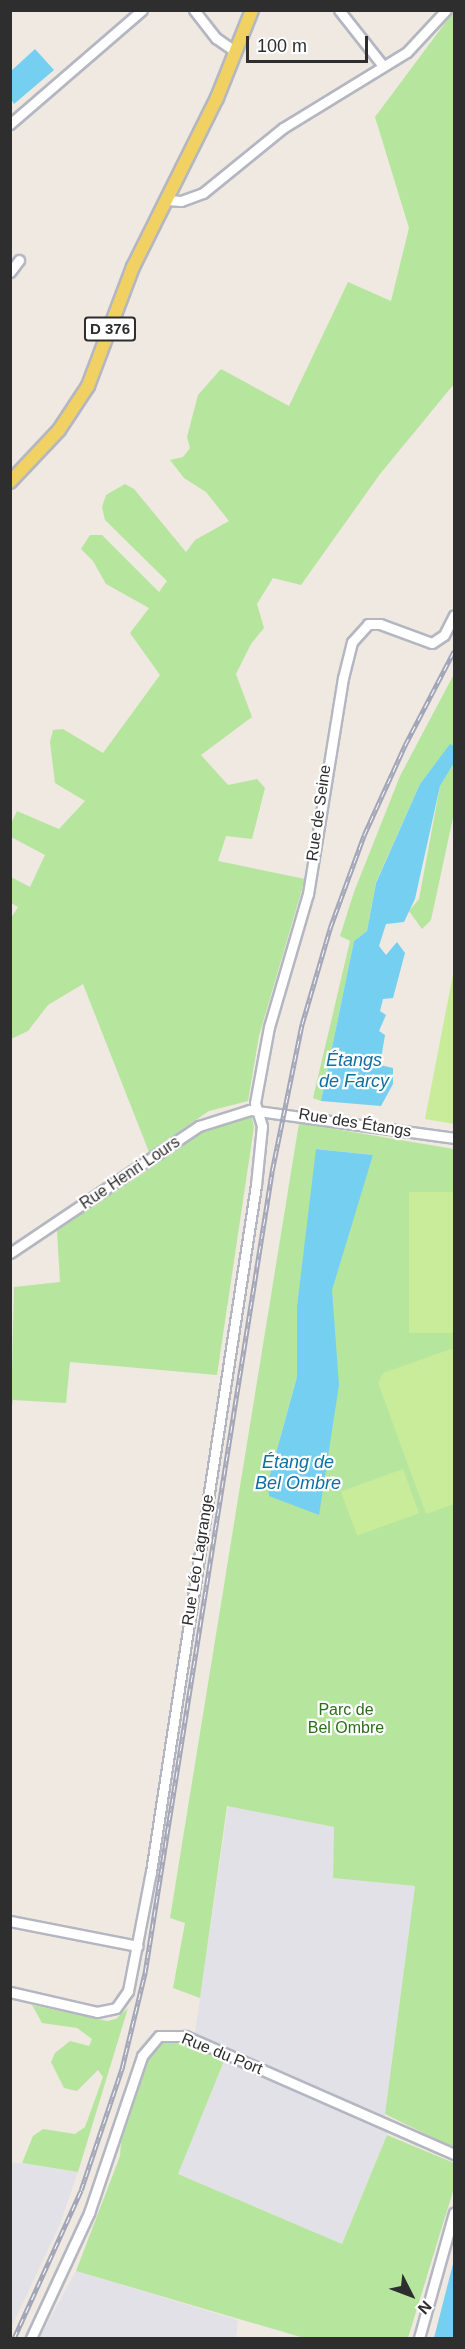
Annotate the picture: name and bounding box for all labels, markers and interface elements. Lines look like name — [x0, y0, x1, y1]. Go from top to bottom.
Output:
scale bar — [249, 24, 370, 62]
text: 100 m — [257, 36, 307, 56]
road number: D 376 — [83, 317, 137, 341]
street label: Rue de Seine — [303, 764, 335, 862]
water label: Étangs de Farcy — [319, 1050, 389, 1092]
street label: Rue des Étangs — [297, 1105, 413, 1141]
street label: Rue Henri Lours — [76, 1132, 184, 1214]
water label: Étang de Bel Ombre — [255, 1452, 341, 1494]
street label: Rue Léo Lagrange — [178, 1493, 218, 1627]
park label: Parc de Bel Ombre — [308, 1700, 384, 1738]
street label: Rue du Port — [179, 2029, 265, 2079]
north arrow — [381, 2265, 441, 2325]
text: N — [415, 2297, 435, 2317]

